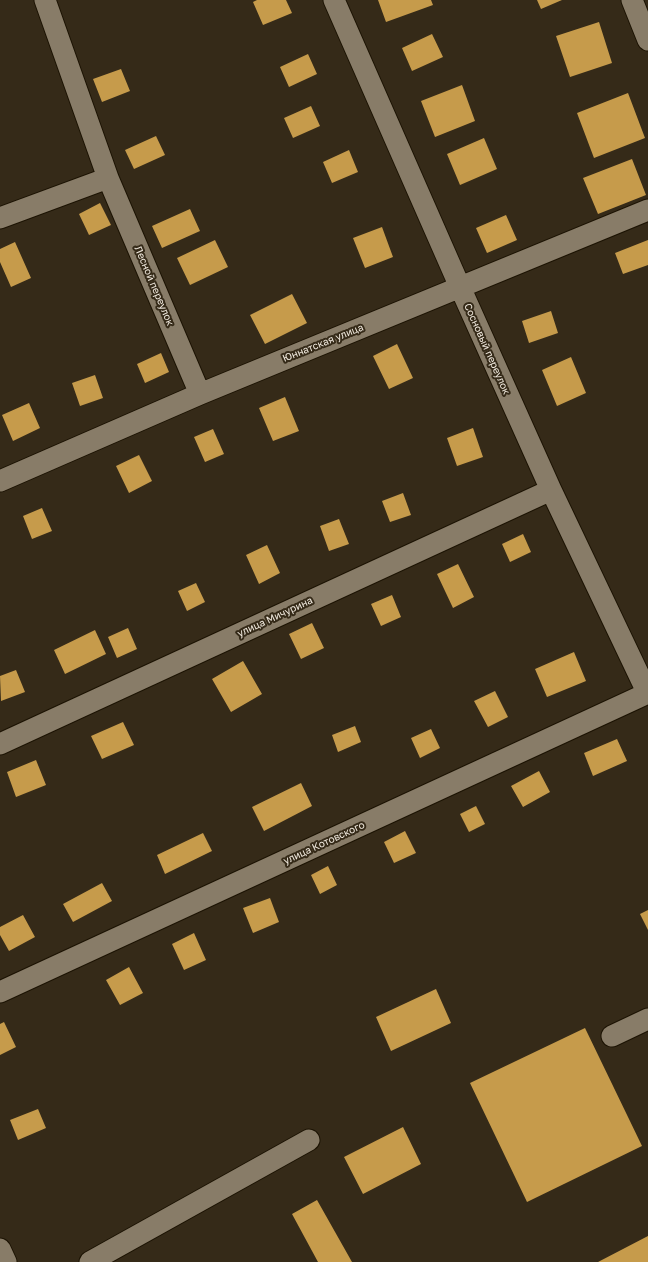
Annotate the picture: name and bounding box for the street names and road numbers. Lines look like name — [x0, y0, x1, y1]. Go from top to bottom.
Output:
street label: Лесной переулок — [132, 244, 176, 328]
street label: Сосновый переулок — [461, 302, 513, 396]
street label: Юннатская улица — [281, 321, 365, 365]
street label: улица Мичурина — [235, 594, 315, 640]
street label: улица Котовского — [281, 819, 367, 867]

